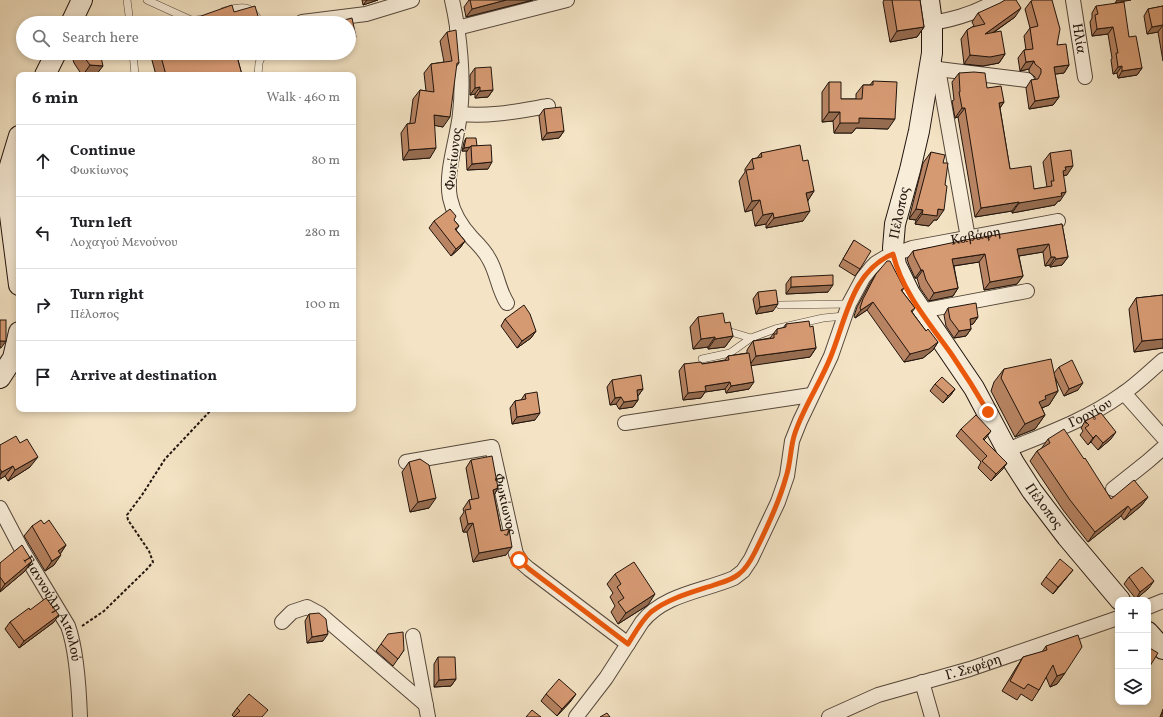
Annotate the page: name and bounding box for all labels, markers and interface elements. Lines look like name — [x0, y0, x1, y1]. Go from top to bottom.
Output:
search box — [16, 16, 356, 60]
street label: Ηλία — [1067, 22, 1091, 56]
icon: search — [30, 27, 52, 49]
text: Search here — [62, 28, 139, 49]
text: 6 min — [32, 87, 78, 110]
text: Walk · 460 m — [267, 89, 340, 107]
street label: Φωκίωνος — [441, 127, 467, 191]
text: Continue — [70, 141, 135, 162]
icon: ahead — [32, 150, 54, 172]
text: 80 m — [311, 152, 340, 170]
text: Φωκίωνος — [70, 162, 128, 180]
street label: Πέλοπος — [885, 185, 915, 241]
text: Turn left — [70, 213, 132, 234]
icon: left — [32, 222, 54, 244]
street label: Καβάφη — [949, 222, 1003, 250]
text: 280 m — [304, 224, 340, 242]
text: Λοχαγού Μενούνου — [70, 234, 178, 252]
text: Turn right — [70, 285, 144, 306]
icon: right — [32, 294, 54, 316]
text: 100 m — [305, 296, 340, 314]
text: Πέλοπος — [70, 306, 119, 324]
icon: arrive — [32, 366, 54, 388]
text: Arrive at destination — [70, 366, 217, 387]
street label: Γοργίου — [1065, 394, 1116, 433]
route end — [979, 403, 997, 421]
street label: Φωκίωνος — [489, 471, 521, 537]
street label: Πέλοπος — [1020, 480, 1067, 533]
route start — [510, 551, 528, 569]
street label: Γιαννούλη Αιτωλού — [18, 552, 85, 663]
map controls — [1115, 597, 1151, 705]
button: + — [1115, 597, 1151, 633]
button: − — [1115, 633, 1151, 669]
street label: Γ. Σεφέρη — [943, 649, 1004, 685]
button: layers — [1115, 669, 1151, 705]

